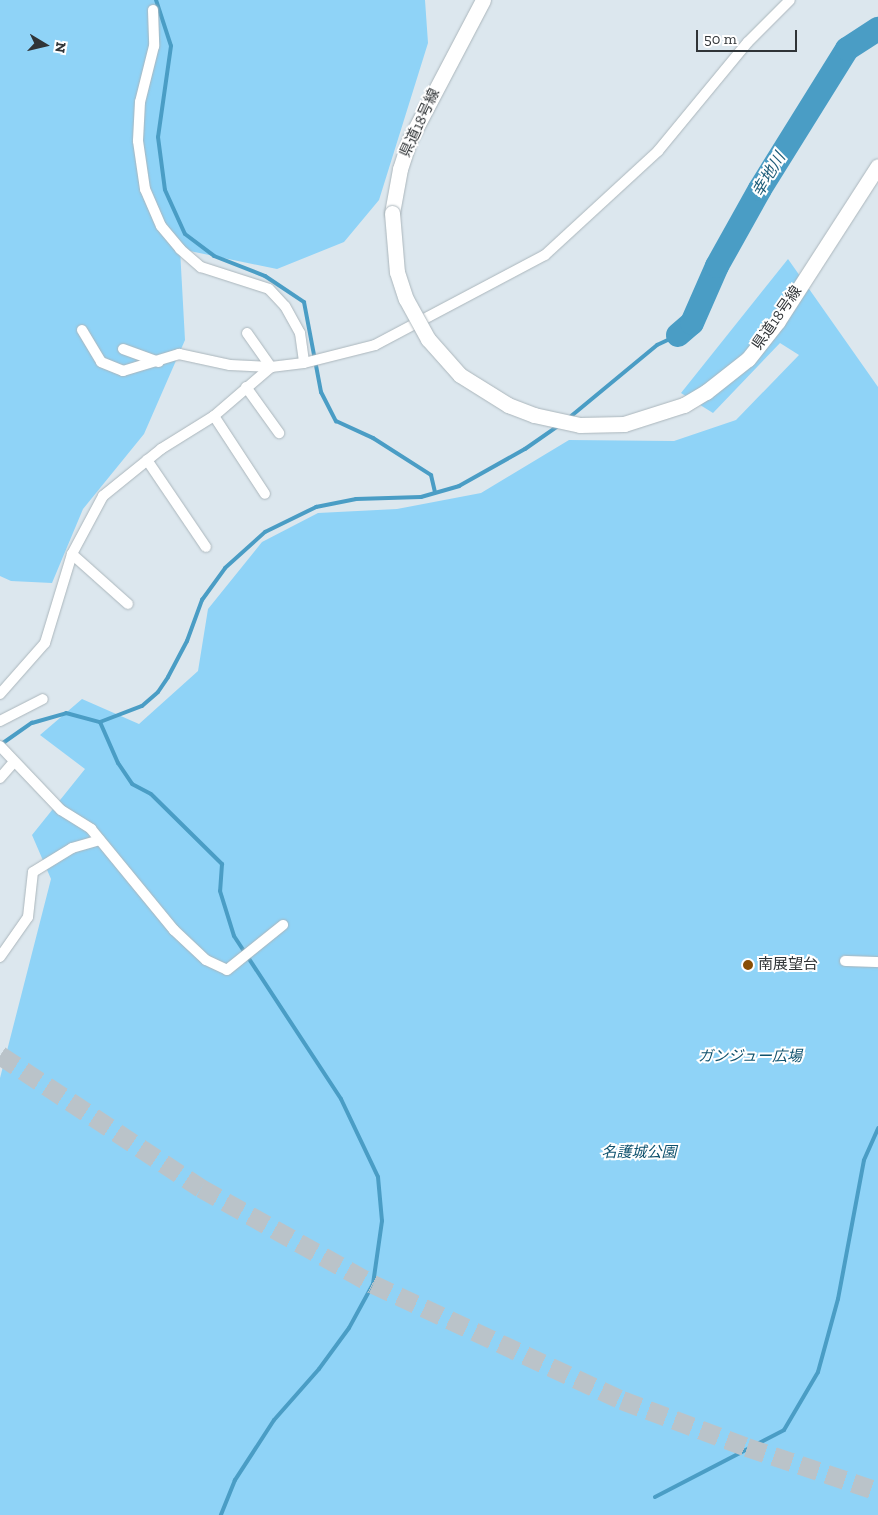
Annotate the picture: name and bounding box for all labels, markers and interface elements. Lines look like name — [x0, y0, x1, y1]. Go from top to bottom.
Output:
north arrow — [20, 20, 70, 70]
scale bar — [698, 20, 799, 52]
text: 50 m — [704, 30, 737, 48]
text: N — [51, 41, 70, 54]
street label: 県道18号線 — [396, 86, 444, 160]
water label: 幸地川 — [748, 149, 790, 201]
street label: 県道18号線 — [748, 283, 806, 353]
place label: 南展望台 — [758, 956, 818, 974]
marker: 南展望台 — [742, 959, 754, 971]
park label: ガンジュー広場 — [698, 1048, 802, 1066]
park label: 名護城公園 — [602, 1144, 676, 1162]

